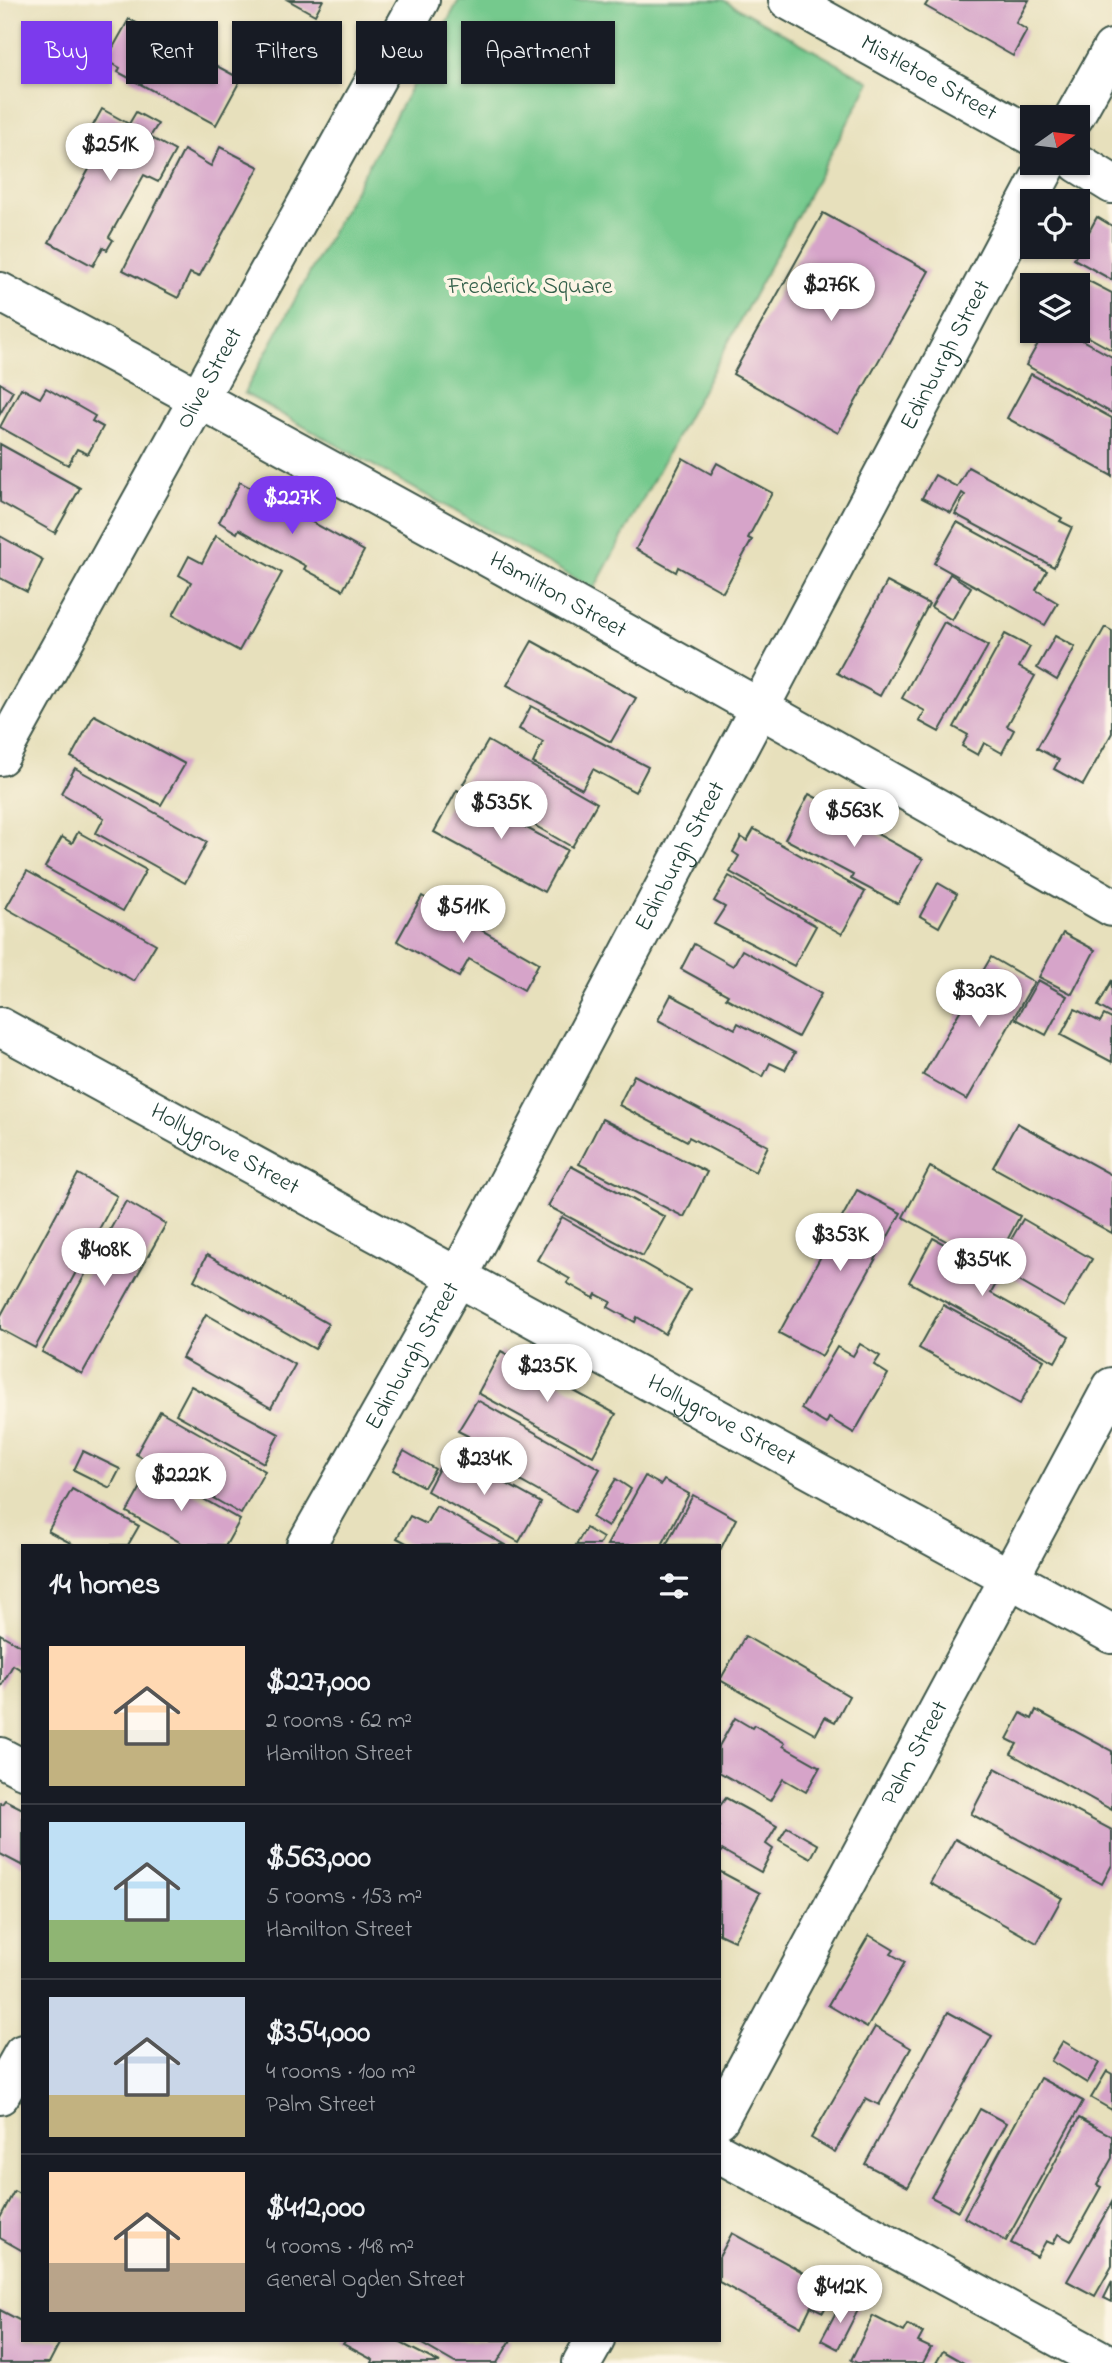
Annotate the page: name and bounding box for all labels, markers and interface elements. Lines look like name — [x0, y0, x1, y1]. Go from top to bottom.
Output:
chip: Buy — [21, 21, 112, 84]
chip: Rent — [126, 21, 218, 84]
chip: Filters — [232, 21, 342, 84]
chip: New — [356, 21, 447, 84]
chip: Apartment — [461, 21, 615, 84]
street label: Mistletoe Street — [854, 26, 1003, 131]
north arrow — [1020, 105, 1090, 175]
map controls — [1020, 105, 1090, 343]
pin: $251K — [61, 124, 159, 183]
text: $251K — [82, 129, 138, 162]
button: locate — [1020, 189, 1090, 259]
pin: $276K — [782, 264, 880, 323]
text: $276K — [803, 269, 859, 302]
park label: Frederick Square — [446, 270, 613, 305]
button: layers — [1020, 273, 1090, 343]
street label: Edinburgh Street — [892, 274, 1000, 437]
street label: Olive Street — [167, 321, 252, 436]
pin: $227K — [243, 476, 341, 536]
text: $227K — [263, 482, 321, 515]
street label: Hamilton Street — [482, 543, 633, 648]
street label: Edinburgh Street — [626, 775, 735, 938]
pin: $535K — [452, 782, 550, 841]
text: $535K — [471, 787, 531, 820]
pin: $563K — [805, 790, 903, 849]
text: $563K — [825, 795, 883, 828]
pin: $511K — [414, 886, 512, 945]
text: $511K — [437, 891, 489, 924]
pin: $303K — [930, 970, 1028, 1029]
text: $303K — [952, 975, 1006, 1008]
street label: Hollygrove Street — [144, 1095, 306, 1205]
pin: $353K — [791, 1214, 889, 1273]
text: $353K — [811, 1219, 869, 1252]
pin: $408K — [55, 1228, 153, 1288]
text: $408K — [77, 1234, 131, 1267]
pin: $354K — [933, 1238, 1031, 1298]
text: $354K — [953, 1244, 1011, 1277]
street label: Edinburgh Street — [357, 1275, 469, 1437]
pin: $235K — [498, 1344, 596, 1404]
text: $235K — [517, 1350, 577, 1383]
street label: Hollygrove Street — [641, 1366, 802, 1476]
pin: $234K — [435, 1438, 533, 1497]
text: $234K — [456, 1443, 512, 1476]
pin: $222K — [132, 1454, 230, 1513]
text: $222K — [151, 1459, 211, 1492]
text: 14 homes — [49, 1564, 160, 1608]
icon: filters — [655, 1567, 693, 1605]
text: $227,000 — [266, 1661, 370, 1705]
icon: home — [105, 1674, 189, 1758]
street label: Palm Street — [873, 1695, 958, 1812]
text: 2 rooms · 62 m² — [266, 1705, 412, 1738]
text: Hamilton Street — [266, 1738, 412, 1771]
text: $563,000 — [266, 1837, 371, 1881]
icon: home — [105, 1850, 189, 1934]
text: 5 rooms · 153 m² — [266, 1881, 422, 1914]
text: Hamilton Street — [266, 1914, 412, 1947]
text: $354,000 — [266, 2012, 370, 2056]
icon: home — [105, 2025, 189, 2109]
text: 4 rooms · 100 m² — [266, 2056, 416, 2089]
text: Palm Street — [266, 2089, 376, 2122]
text: $412,000 — [266, 2187, 365, 2231]
icon: home — [105, 2200, 189, 2284]
text: 4 rooms · 148 m² — [266, 2231, 414, 2264]
text: General Ogden Street — [266, 2264, 465, 2297]
pin: $412K — [791, 2266, 889, 2325]
text: $412K — [813, 2271, 867, 2304]

